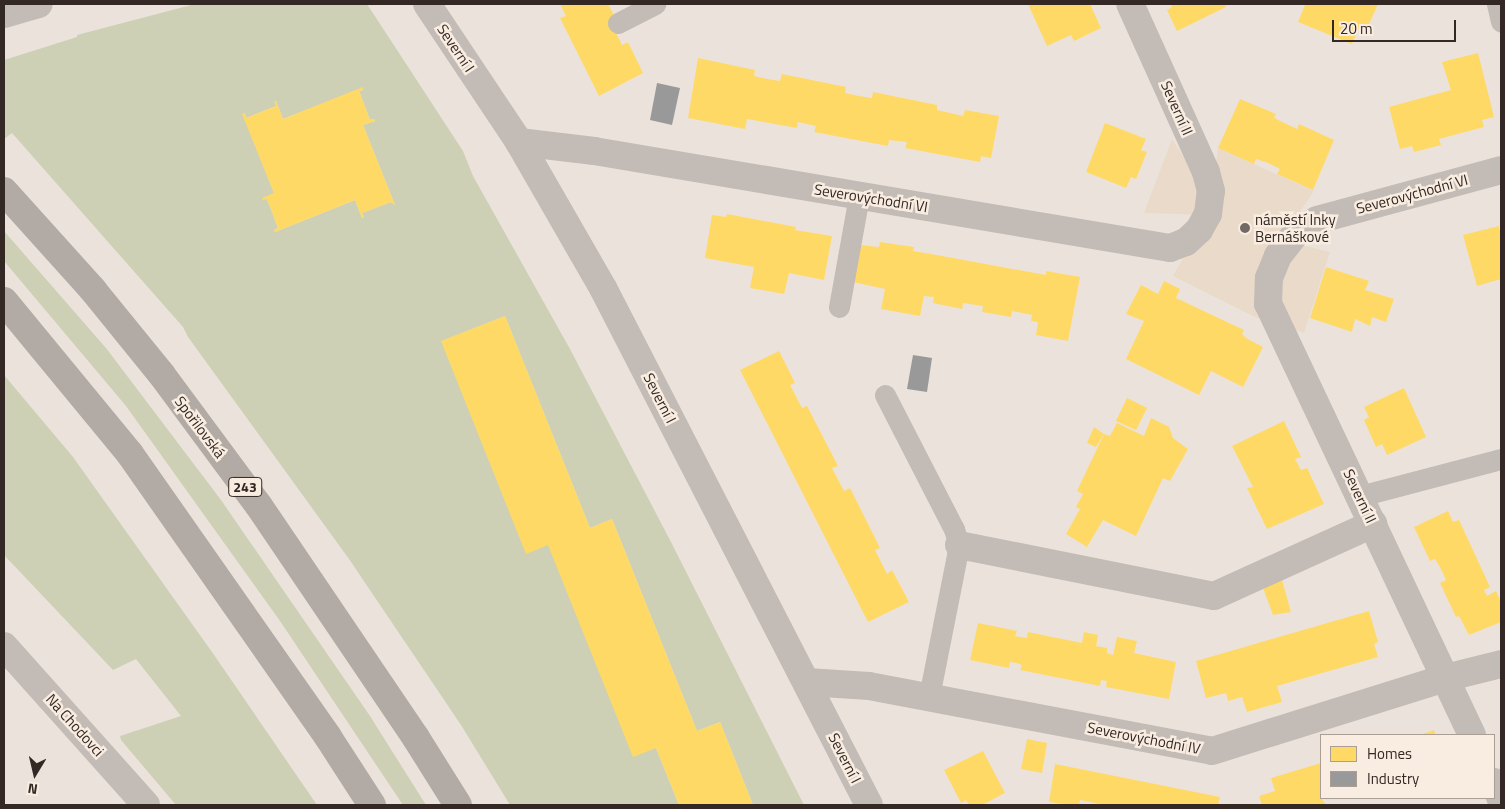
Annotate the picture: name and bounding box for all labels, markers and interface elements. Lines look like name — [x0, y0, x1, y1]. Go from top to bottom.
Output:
scale bar — [1335, 10, 1459, 42]
text: 20 m — [1340, 17, 1373, 40]
street label: Severní I — [434, 21, 478, 75]
street label: Severní II — [1157, 78, 1197, 138]
street label: Severovýchodní VI — [1354, 170, 1470, 218]
street label: Severovýchodní VI — [813, 180, 929, 216]
place label: náměstí Inky Bernáškové — [1255, 210, 1336, 245]
marker: náměstí Inky Bernáškové — [1239, 222, 1251, 234]
street label: Severní I — [640, 370, 680, 426]
street label: Spořilovská — [171, 393, 229, 461]
street label: Severní II — [1340, 466, 1380, 526]
road number: 243 — [228, 476, 262, 498]
street label: Na Chodovci — [42, 690, 108, 760]
street label: Severovýchodní IV — [1086, 718, 1202, 758]
street label: Severní I — [825, 730, 865, 786]
legend — [1320, 734, 1495, 799]
text: Homes — [1367, 742, 1412, 765]
north arrow — [10, 749, 60, 799]
text: Industry — [1367, 767, 1419, 790]
text: N — [26, 778, 39, 800]

